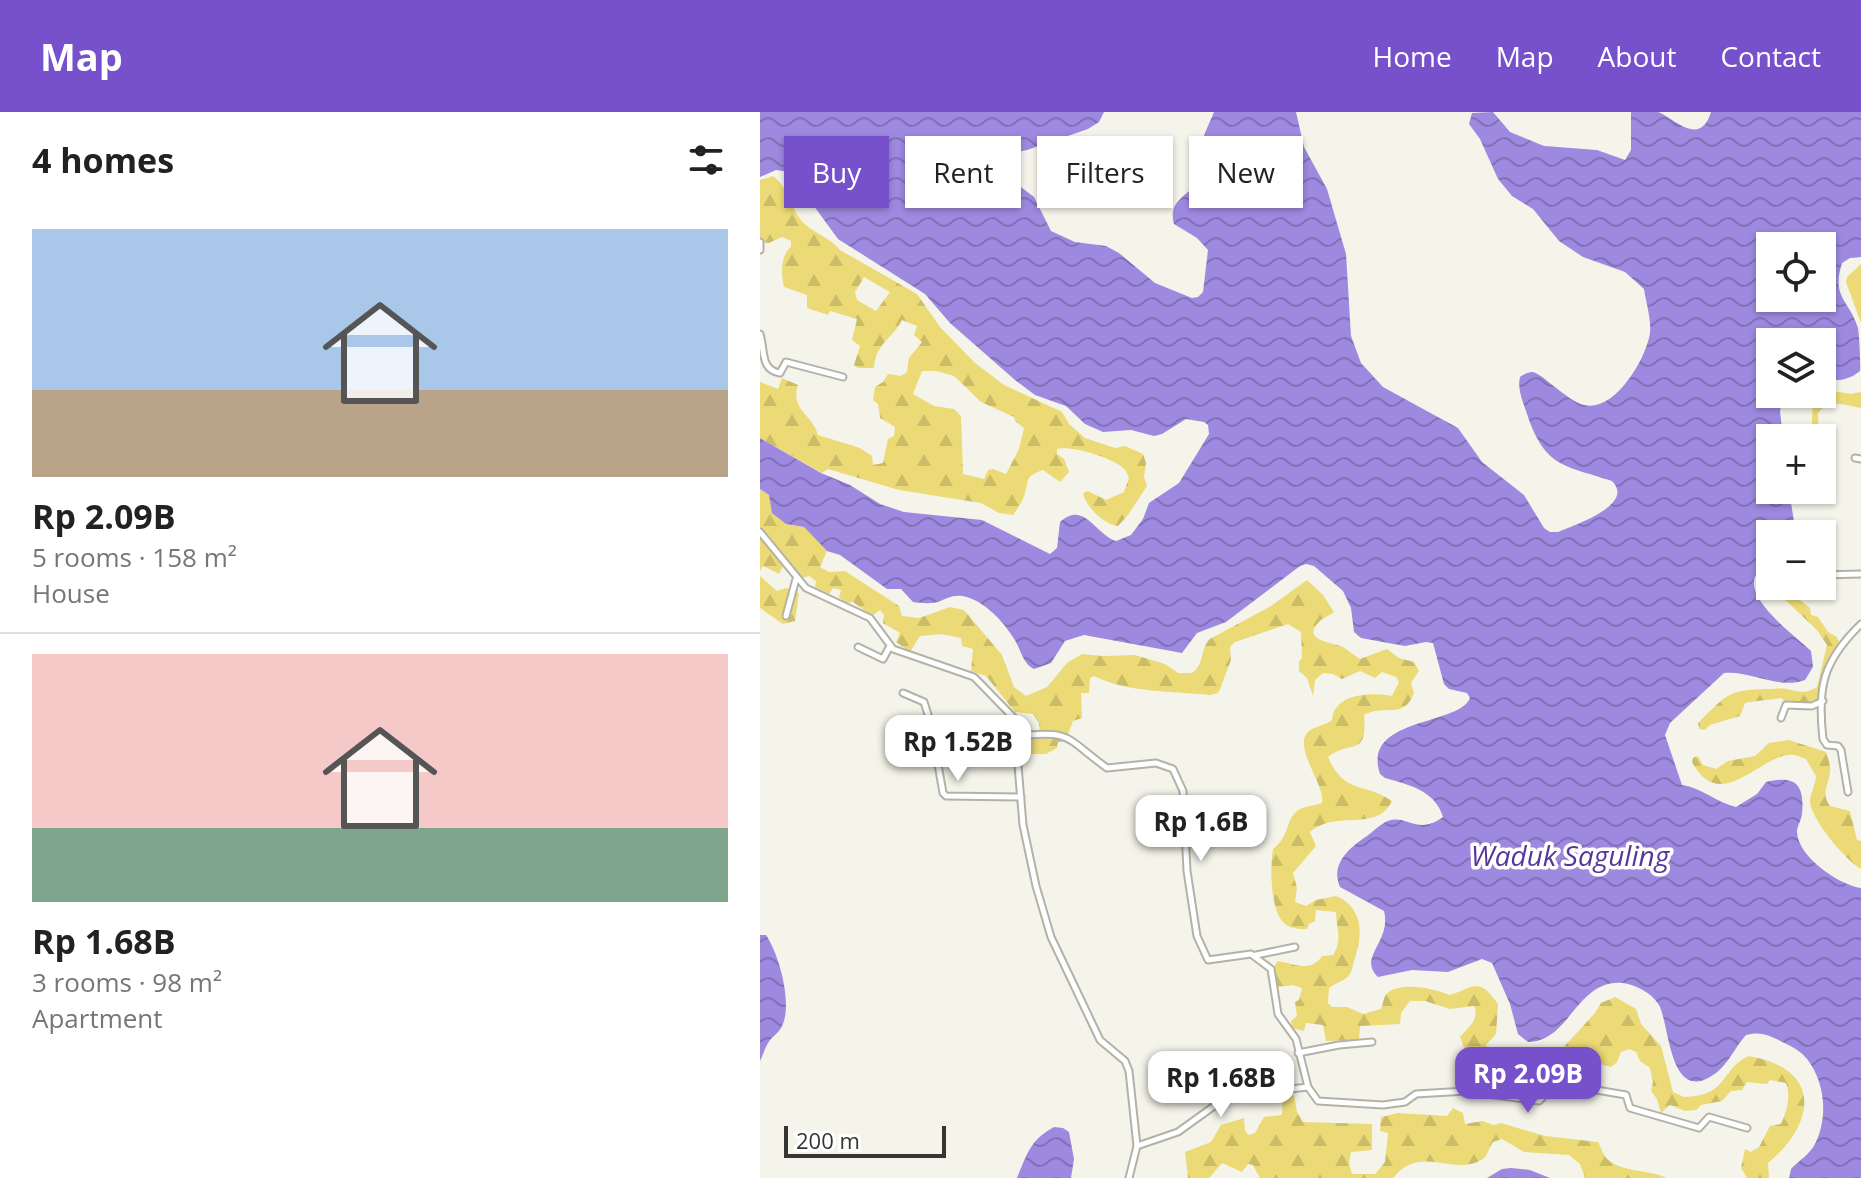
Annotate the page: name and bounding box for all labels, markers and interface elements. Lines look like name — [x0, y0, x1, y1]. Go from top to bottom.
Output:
text: Map — [40, 30, 123, 82]
text: Home — [1373, 37, 1452, 75]
text: Map — [1496, 37, 1554, 75]
text: About — [1598, 37, 1676, 75]
text: Contact — [1720, 37, 1821, 75]
chip: Buy — [784, 136, 889, 208]
chip: Rent — [905, 136, 1021, 208]
chip: Filters — [1037, 136, 1173, 208]
chip: New — [1189, 136, 1303, 208]
text: 4 homes — [32, 137, 174, 183]
icon: filters — [684, 138, 728, 182]
map controls — [1756, 232, 1836, 600]
button: locate — [1756, 232, 1836, 312]
icon: home — [308, 281, 452, 425]
button: layers — [1756, 328, 1836, 408]
button: + — [1756, 424, 1836, 504]
text: Rp 2.09B — [32, 493, 176, 539]
button: − — [1756, 520, 1836, 600]
text: 5 rooms · 158 m² — [32, 539, 237, 575]
text: House — [32, 575, 110, 611]
icon: home — [308, 706, 452, 850]
pin: Rp 1.52B — [875, 715, 1041, 783]
text: Rp 1.52B — [903, 723, 1013, 759]
pin: Rp 1.6B — [1127, 795, 1275, 863]
text: Rp 1.6B — [1154, 803, 1249, 839]
water label: Waduk Saguling — [1471, 836, 1671, 874]
text: Rp 1.68B — [32, 918, 176, 964]
text: 3 rooms · 98 m² — [32, 964, 222, 1000]
text: Apartment — [32, 1000, 163, 1036]
pin: Rp 2.09B — [1445, 1047, 1611, 1115]
pin: Rp 1.68B — [1138, 1051, 1304, 1119]
text: Rp 2.09B — [1473, 1055, 1583, 1091]
text: Rp 1.68B — [1166, 1059, 1276, 1095]
scale bar — [784, 1122, 946, 1158]
text: 200 m — [796, 1125, 860, 1155]

